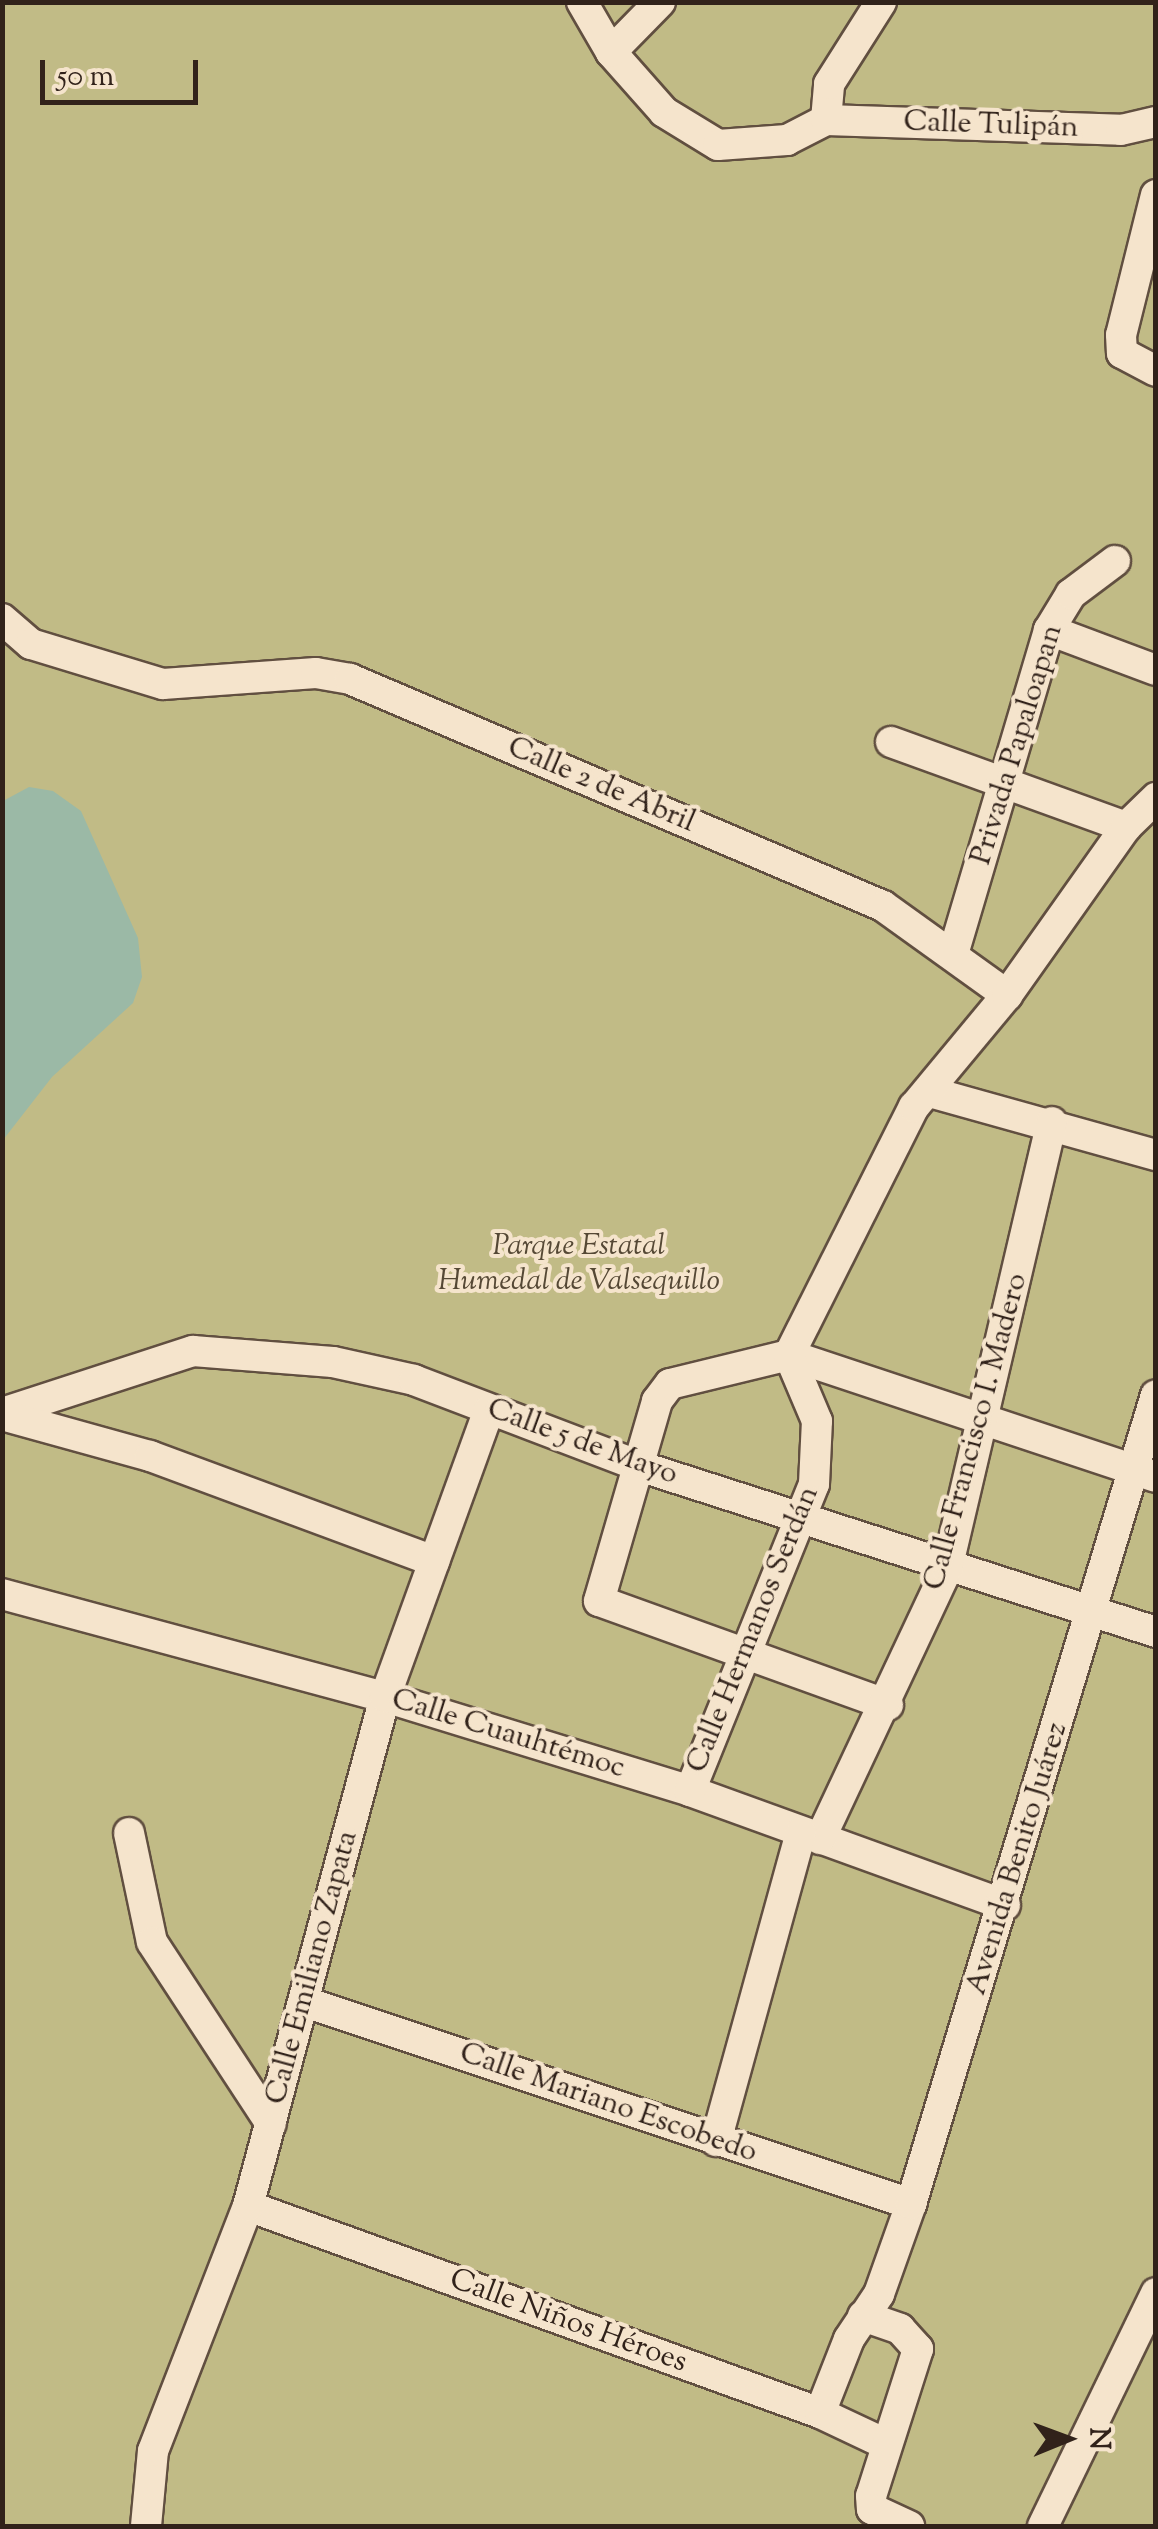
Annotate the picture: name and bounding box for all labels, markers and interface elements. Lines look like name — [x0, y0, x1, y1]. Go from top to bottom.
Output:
scale bar — [45, 40, 202, 102]
text: 50 m — [57, 56, 114, 99]
street label: Calle Tulipán — [903, 105, 1079, 147]
street label: Privada Papaloapan — [964, 621, 1072, 869]
street label: Calle 2 de Abril — [502, 730, 700, 842]
park label: Parque Estatal Humedal de Valsequillo — [438, 1229, 720, 1300]
street label: Calle Francisco I. Madero — [917, 1270, 1037, 1594]
street label: Calle 5 de Mayo — [482, 1392, 682, 1494]
street label: Calle Hermanos Serdán — [680, 1482, 828, 1778]
street label: Calle Cuauhtémoc — [387, 1682, 629, 1788]
street label: Avenida Benito Juárez — [959, 1719, 1077, 1999]
street label: Calle Emiliano Zapata — [259, 1827, 367, 2109]
street label: Calle Mariano Escobedo — [455, 2036, 761, 2172]
street label: Calle Niños Héroes — [444, 2262, 692, 2382]
north arrow — [1018, 2389, 1118, 2489]
text: N — [1078, 2427, 1118, 2450]

